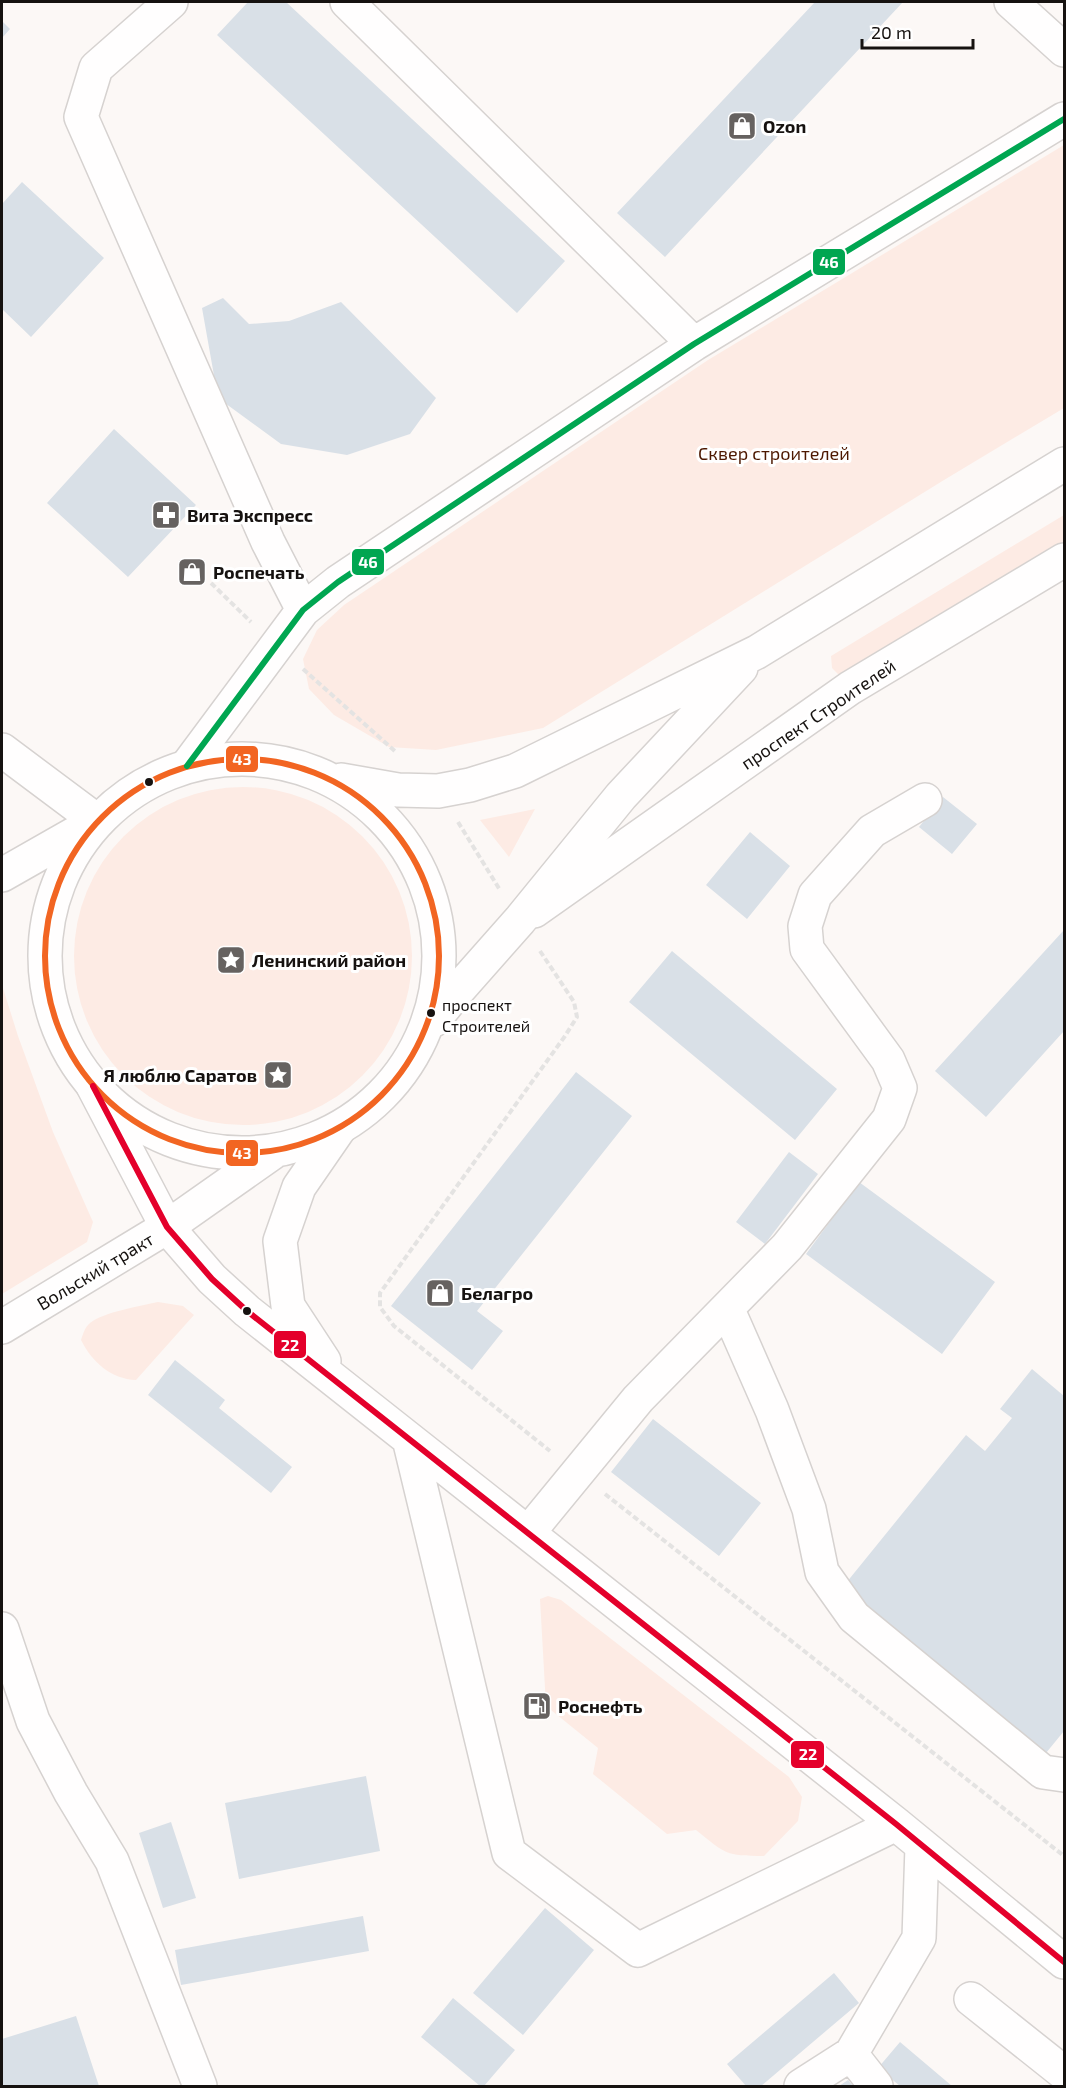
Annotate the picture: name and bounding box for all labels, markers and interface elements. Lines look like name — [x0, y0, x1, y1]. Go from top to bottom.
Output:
scale bar — [862, 12, 973, 50]
text: 20 m — [871, 21, 912, 43]
shop icon: Ozon — [726, 110, 758, 142]
place label: Ozon — [763, 115, 806, 137]
line badge: 46 — [812, 248, 846, 276]
text: 46 — [819, 252, 839, 271]
park label: Cквер cтроителей — [698, 442, 850, 464]
pharmacy icon: Вита Экспресс — [150, 499, 182, 531]
place label: Вита Экспресс — [187, 504, 313, 526]
line badge: 46 — [351, 548, 385, 576]
text: 46 — [358, 552, 378, 571]
shop icon: Роспечать — [176, 556, 208, 588]
place label: Роспечать — [213, 561, 305, 583]
street label: проспект Строителей — [737, 654, 899, 774]
line badge: 43 — [225, 745, 259, 773]
text: 43 — [232, 749, 252, 768]
unlabelled marker — [143, 776, 155, 788]
place icon: Ленинский район — [215, 944, 247, 976]
place label: Ленинский район — [252, 949, 406, 971]
place label: проспект Строителей — [442, 995, 530, 1035]
marker: проспект Строителей — [425, 1007, 437, 1019]
place icon: Я люблю Саратов — [262, 1059, 294, 1091]
place label: Я люблю Саратов — [103, 1064, 257, 1086]
line badge: 43 — [225, 1139, 259, 1167]
text: 43 — [232, 1143, 252, 1162]
street label: Вольский тракт — [33, 1227, 157, 1314]
shop icon: Белагро — [424, 1277, 456, 1309]
place label: Белагро — [461, 1282, 533, 1304]
unlabelled marker — [241, 1305, 253, 1317]
line badge: 22 — [273, 1330, 307, 1359]
text: 22 — [281, 1335, 299, 1354]
fuel station icon: Роснефть — [521, 1690, 553, 1722]
place label: Роснефть — [558, 1695, 643, 1717]
line badge: 22 — [790, 1740, 825, 1769]
text: 22 — [799, 1744, 817, 1763]

